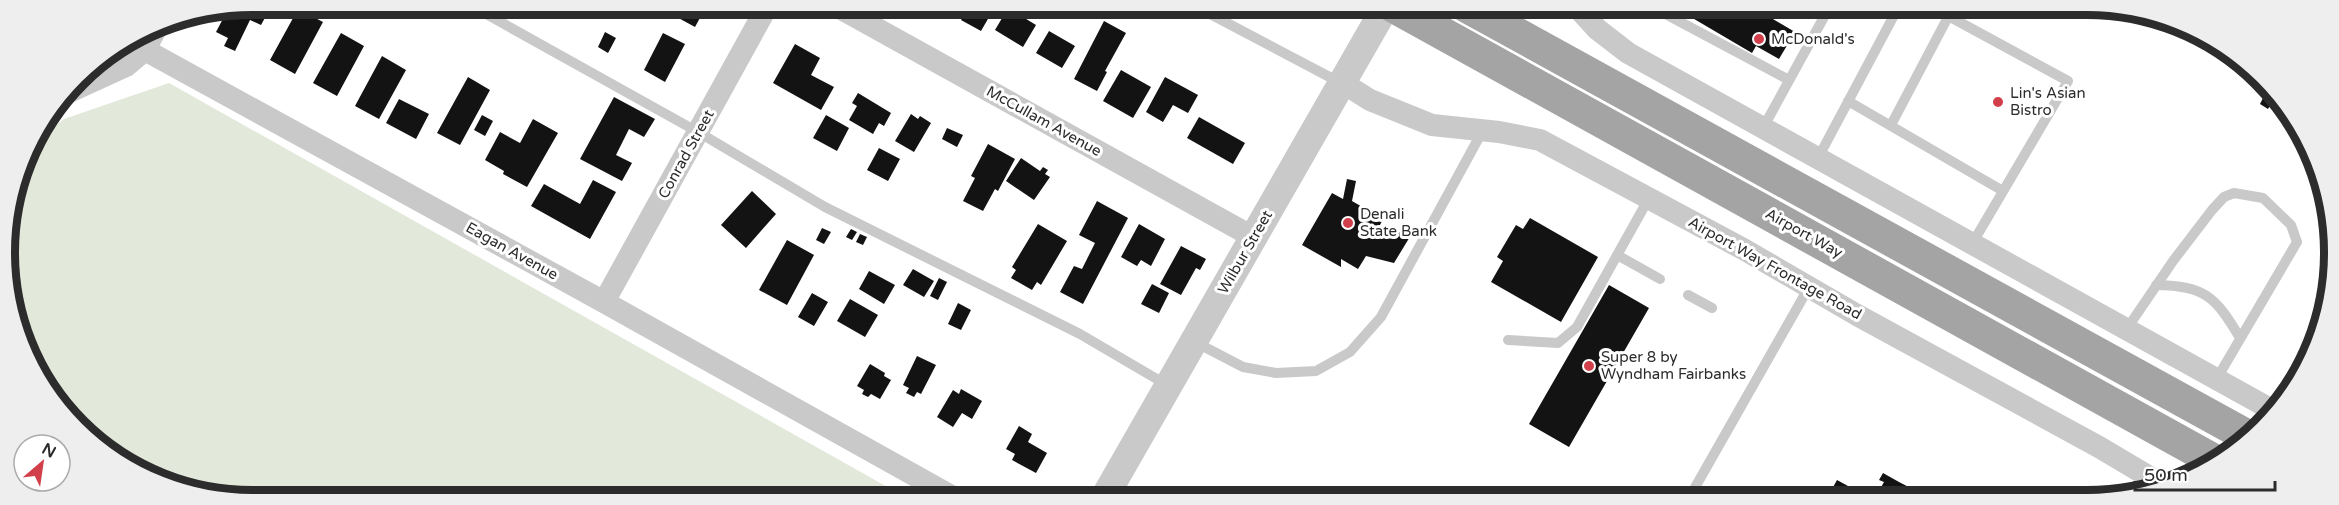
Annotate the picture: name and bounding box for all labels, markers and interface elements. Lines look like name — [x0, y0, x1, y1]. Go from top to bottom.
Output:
place label: McDonald's — [1771, 30, 1855, 48]
marker: McDonald's — [1752, 32, 1766, 46]
street label: McCullam Avenue — [983, 82, 1105, 160]
place label: Lin's Asian Bistro — [2010, 84, 2086, 119]
marker: Lin's Asian Bistro — [1991, 95, 2005, 109]
street label: Conrad Street — [654, 106, 718, 202]
street label: Airport Way — [1762, 204, 1846, 262]
place label: Denali State Bank — [1360, 205, 1437, 240]
street label: Wilbur Street — [1214, 207, 1276, 297]
street label: Airport Way Frontage Road — [1685, 213, 1865, 323]
marker: Denali State Bank — [1341, 216, 1355, 230]
street label: Eagan Avenue — [463, 218, 561, 284]
place label: Super 8 by Wyndham Fairbanks — [1601, 348, 1746, 383]
marker: Super 8 by Wyndham Fairbanks — [1582, 359, 1596, 373]
north arrow — [12, 433, 72, 493]
text: N — [38, 439, 59, 463]
scale bar — [2135, 454, 2274, 492]
text: 50 m — [2144, 464, 2188, 486]

